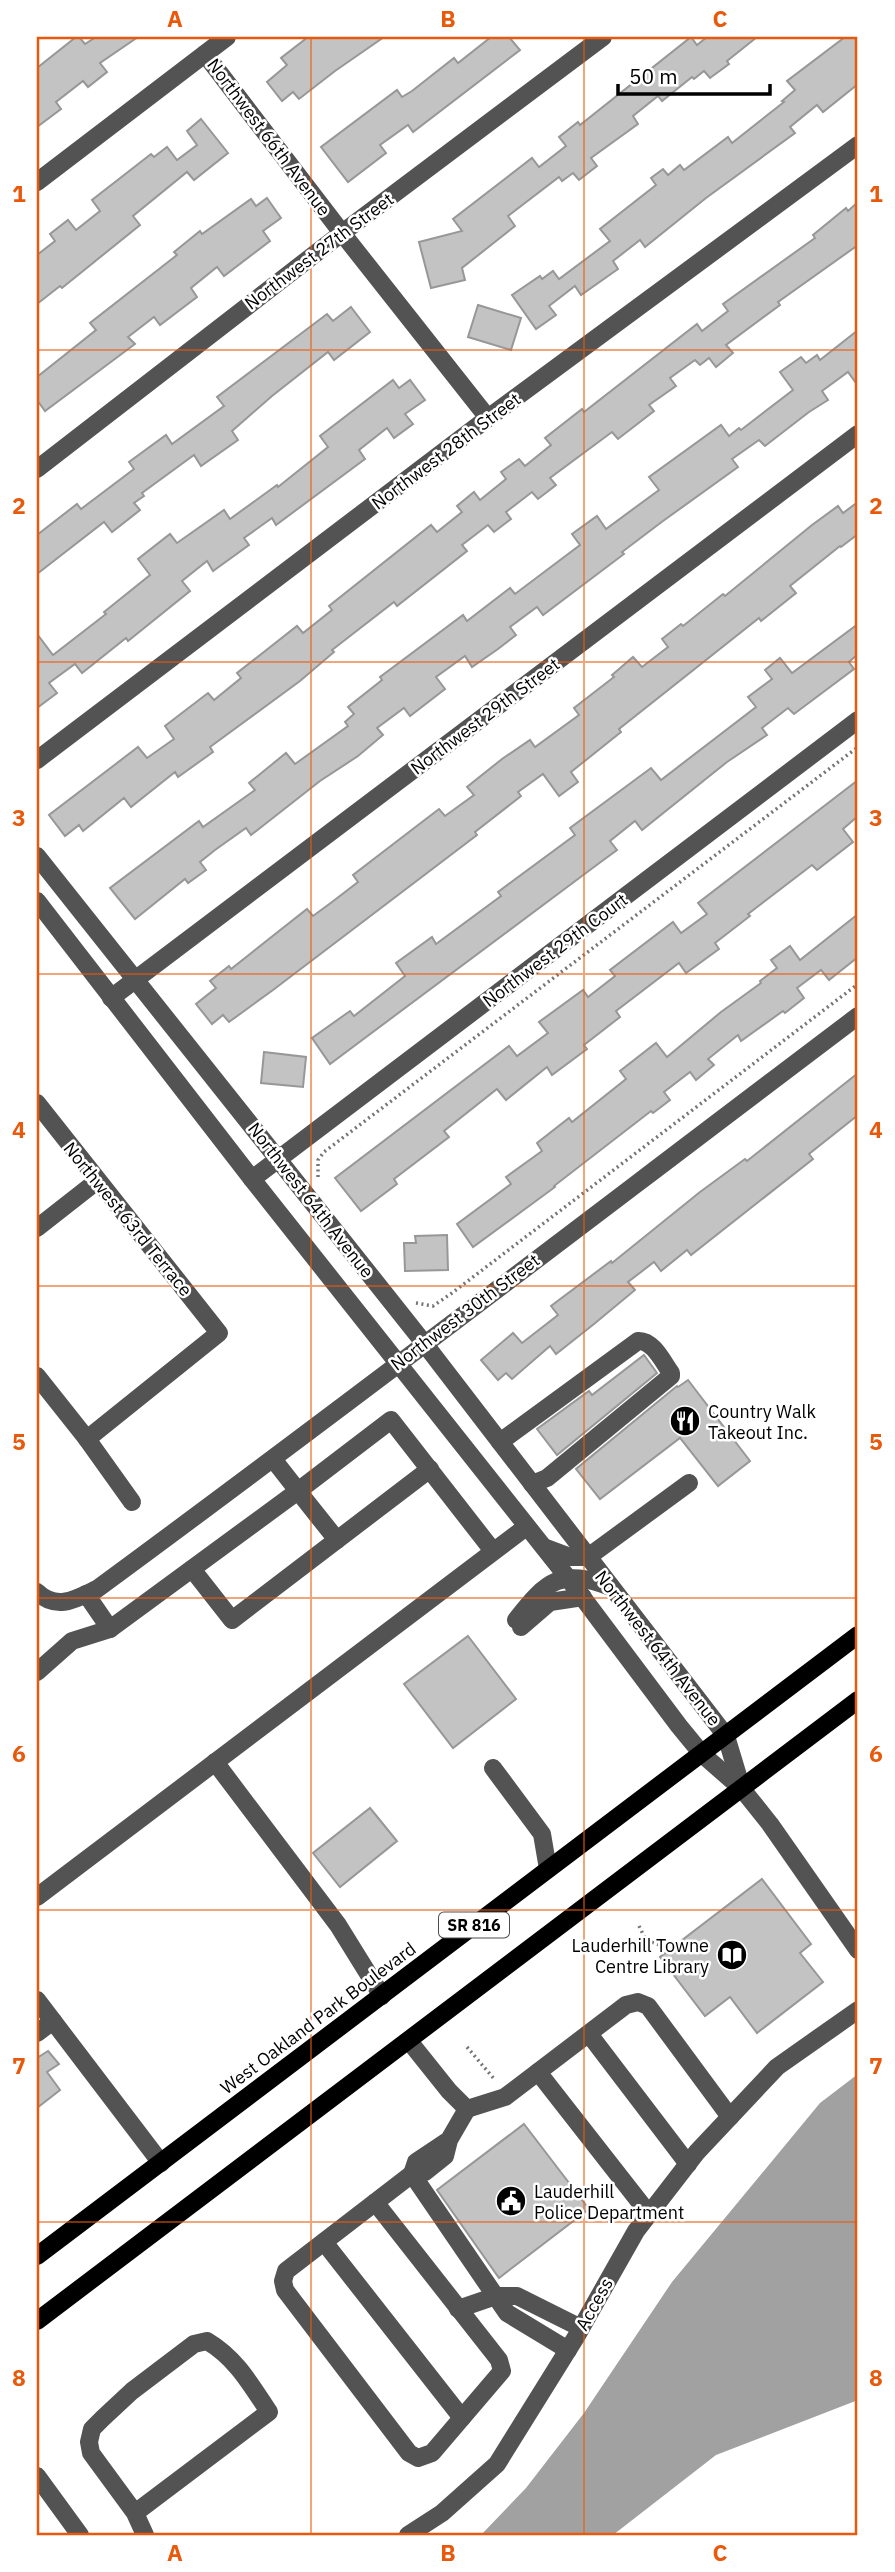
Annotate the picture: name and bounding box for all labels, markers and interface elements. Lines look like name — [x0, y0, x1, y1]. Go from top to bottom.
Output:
text: A — [167, 3, 183, 33]
text: B — [440, 3, 456, 33]
text: C — [713, 3, 728, 33]
scale bar — [618, 52, 771, 96]
street label: Northwest 66th Avenue — [202, 54, 336, 220]
text: 50 m — [629, 62, 678, 90]
text: 1 — [12, 178, 26, 208]
text: 1 — [869, 178, 883, 208]
street label: Northwest 27th Street — [240, 187, 398, 315]
street label: Northwest 28th Street — [367, 387, 525, 515]
text: 2 — [12, 490, 26, 520]
text: 2 — [869, 490, 883, 520]
street label: Northwest 29th Street — [406, 652, 564, 780]
text: 3 — [12, 802, 26, 832]
text: 3 — [869, 802, 883, 832]
street label: Northwest 29th Court — [478, 888, 632, 1012]
text: 4 — [12, 1114, 26, 1144]
text: 4 — [869, 1114, 883, 1144]
street label: Northwest 64th Avenue — [243, 1118, 379, 1283]
street label: Northwest 63rd Terrace — [59, 1137, 197, 1301]
street label: Northwest 30th Street — [386, 1248, 544, 1376]
place label: Country Walk Takeout Inc. — [708, 1400, 816, 1444]
restaurant icon: Country Walk Takeout Inc. — [668, 1404, 702, 1438]
text: 5 — [12, 1426, 26, 1456]
text: 5 — [869, 1426, 883, 1456]
street label: Northwest 64th Avenue — [590, 1566, 726, 1731]
text: 6 — [12, 1738, 26, 1768]
text: 6 — [869, 1738, 883, 1768]
road number: SR 816 — [439, 1912, 509, 1938]
place label: Lauderhill Towne Centre Library — [572, 1934, 709, 1978]
street label: West Oakland Park Boulevard — [216, 1937, 420, 2099]
library icon: Lauderhill Towne Centre Library — [715, 1938, 749, 1972]
text: 7 — [12, 2050, 26, 2080]
text: 7 — [869, 2050, 883, 2080]
place label: Lauderhill Police Department — [534, 2180, 684, 2224]
public building icon: Lauderhill Police Department — [494, 2184, 528, 2218]
street label: Access — [570, 2274, 618, 2334]
text: 8 — [12, 2362, 26, 2392]
text: 8 — [869, 2362, 883, 2392]
text: A — [167, 2537, 183, 2567]
text: B — [440, 2537, 456, 2567]
text: C — [713, 2537, 728, 2567]

